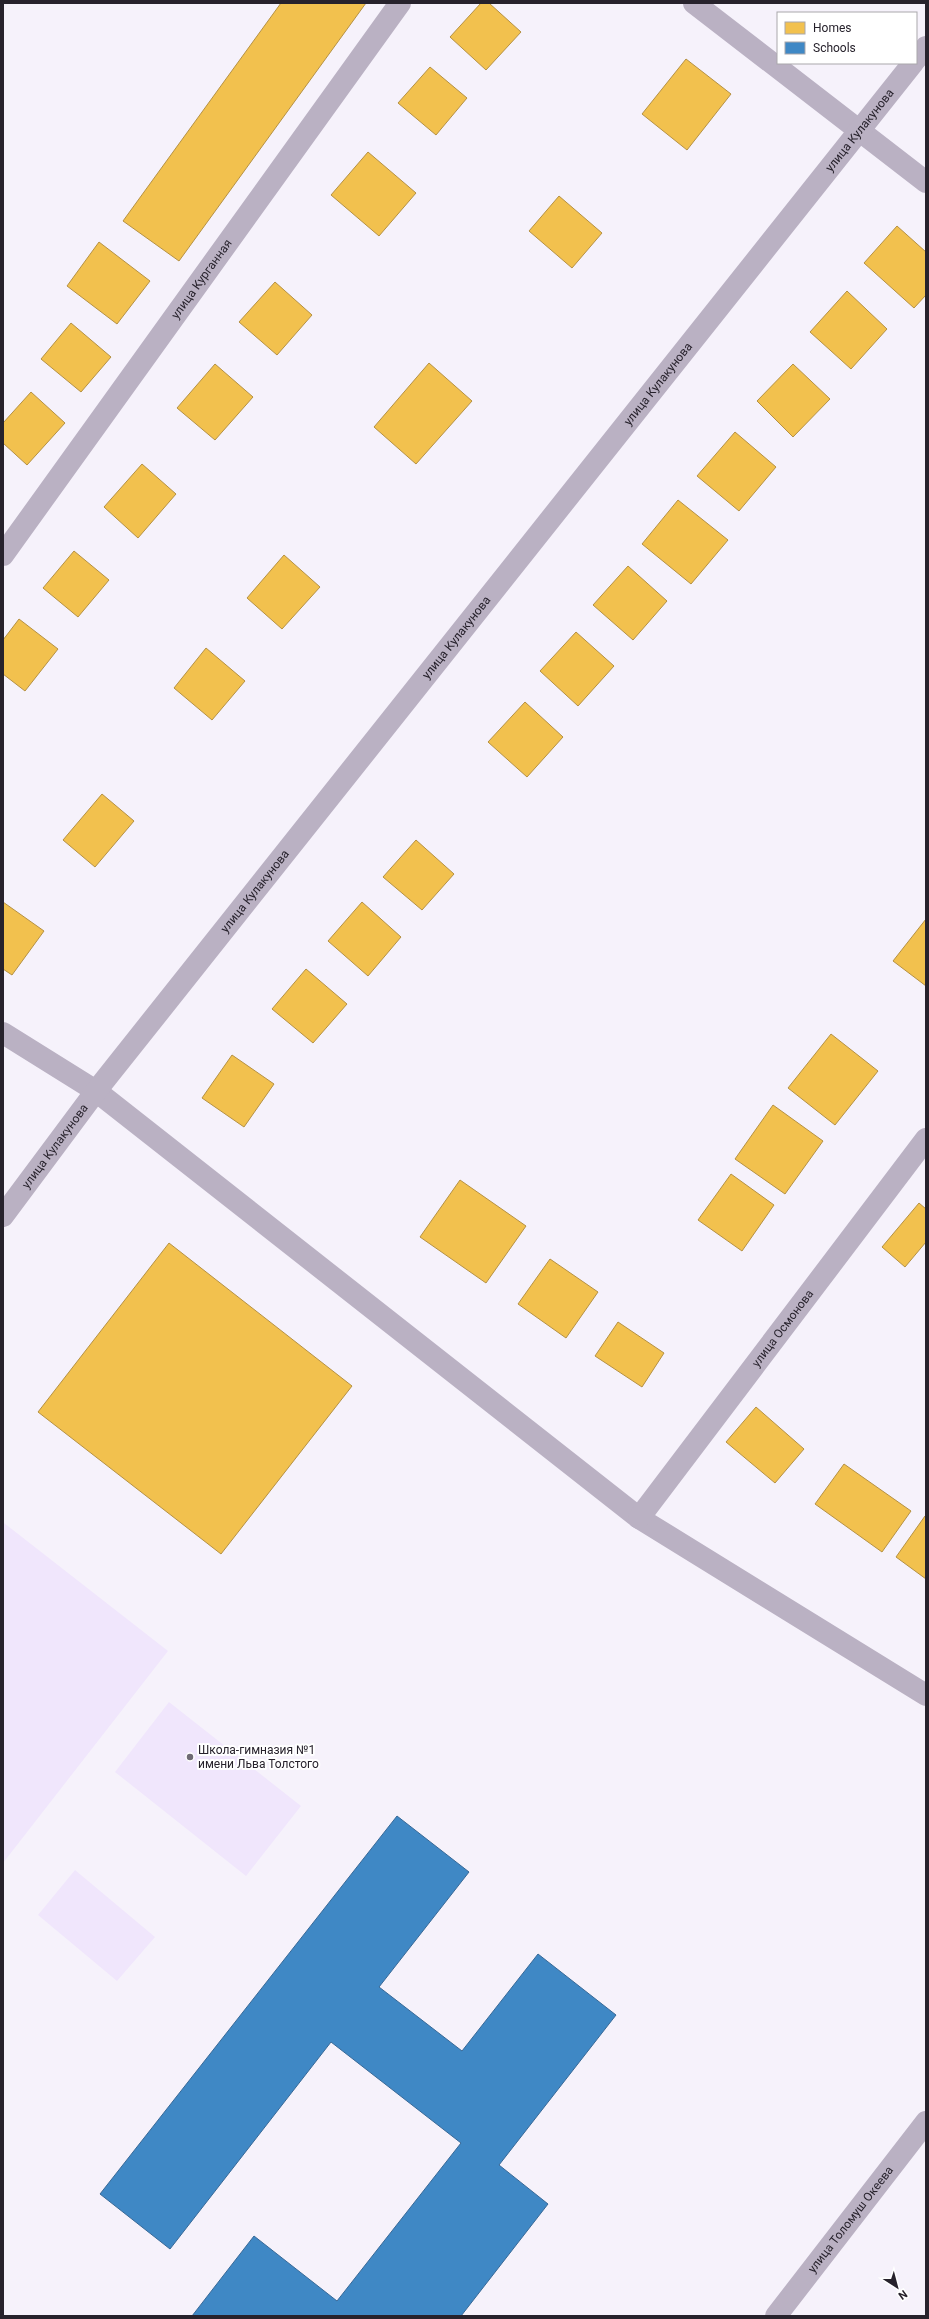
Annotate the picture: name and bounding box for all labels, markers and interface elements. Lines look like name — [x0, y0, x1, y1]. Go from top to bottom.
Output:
legend — [777, 12, 917, 64]
text: Homes — [813, 21, 851, 35]
text: Schools — [813, 41, 856, 55]
street label: улица Кулакунова — [822, 86, 897, 174]
street label: улица Курганная — [168, 237, 235, 321]
street label: улица Кулакунова — [621, 340, 695, 428]
street label: улица Кулакунова — [419, 593, 493, 682]
street label: улица Кулакунова — [218, 847, 292, 935]
street label: улица Кулакунова — [19, 1101, 91, 1191]
street label: улица Осмонова — [749, 1287, 816, 1370]
place label: Школа-гимназия №1 имени Льва Толстого — [198, 1743, 319, 1771]
marker: Школа-гимназия №1 имени Льва Толстого — [185, 1752, 195, 1762]
street label: улица Толомуш Океева — [805, 2163, 896, 2276]
north arrow — [877, 2267, 917, 2307]
text: N — [895, 2287, 910, 2302]

